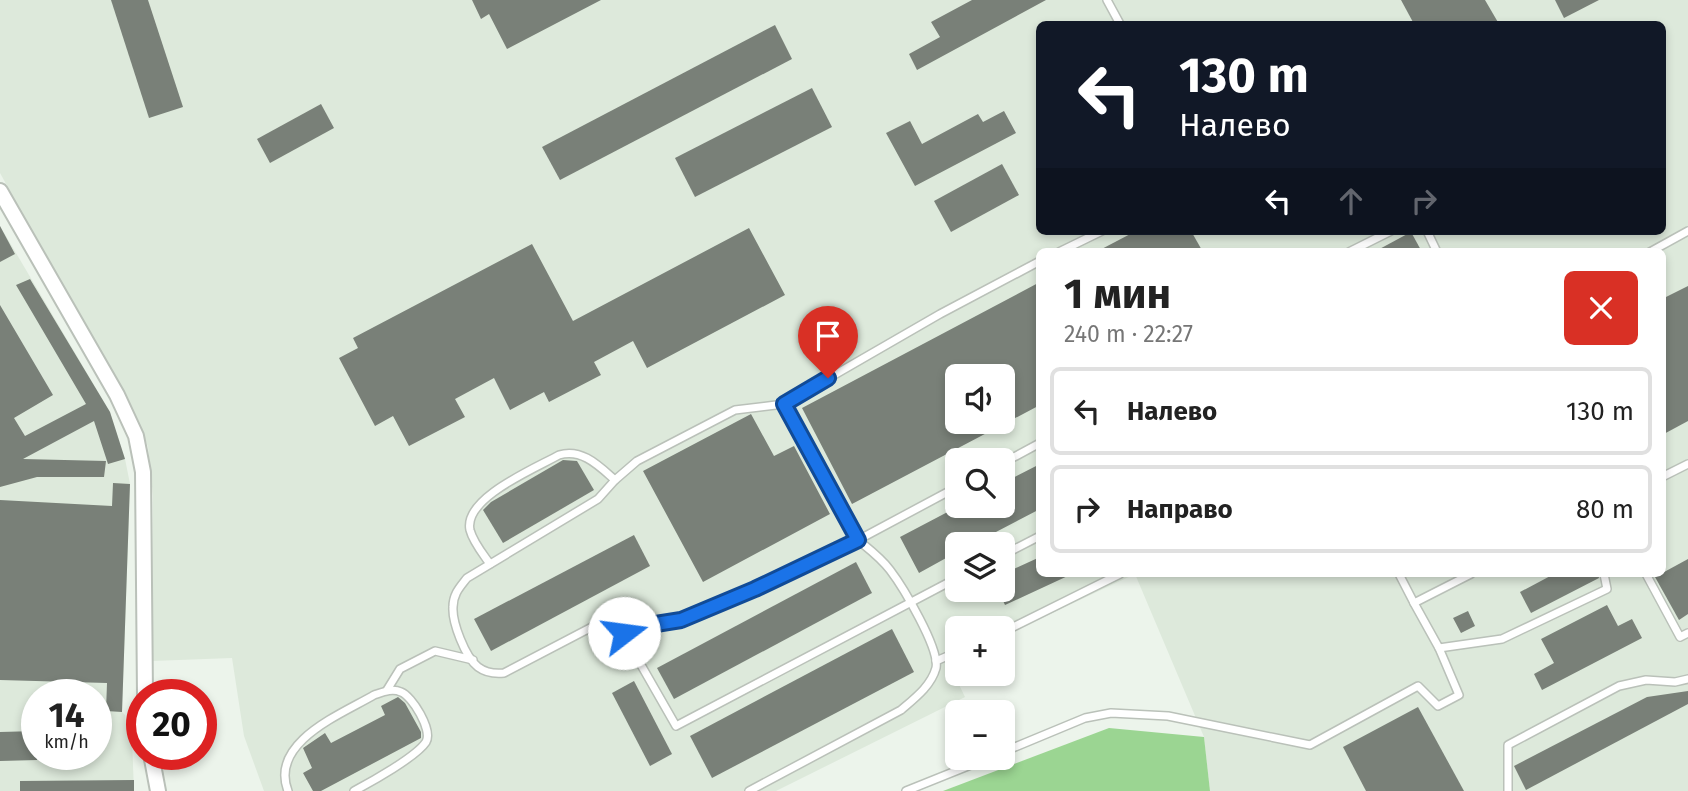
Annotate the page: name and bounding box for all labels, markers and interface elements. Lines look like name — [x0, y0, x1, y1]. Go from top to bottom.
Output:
text: 130 m — [1179, 46, 1309, 105]
icon: left — [1064, 49, 1155, 140]
text: Налево — [1179, 106, 1291, 144]
icon: left — [1259, 182, 1297, 220]
icon: ahead — [1332, 182, 1370, 220]
icon: right — [1405, 182, 1443, 220]
text: 1 мин — [1064, 269, 1171, 319]
button: close — [1564, 271, 1638, 345]
pin — [798, 306, 858, 378]
icon: arrive — [809, 317, 847, 355]
text: 240 m · 22:27 — [1064, 320, 1193, 348]
map controls — [945, 364, 1015, 770]
button: sound — [945, 364, 1015, 434]
icon: left — [1068, 392, 1106, 430]
text: Налево — [1127, 396, 1217, 427]
text: 130 m — [1566, 396, 1634, 427]
button: search — [945, 448, 1015, 518]
icon: right — [1068, 490, 1106, 528]
text: Направо — [1127, 494, 1233, 525]
text: 80 m — [1576, 494, 1634, 525]
button: layers — [945, 532, 1015, 602]
position arrow — [587, 596, 661, 670]
button: + — [945, 616, 1015, 686]
speed limit sign: 20 — [126, 679, 217, 770]
text: 14 — [48, 694, 85, 736]
button: − — [945, 700, 1015, 770]
text: km/h — [44, 731, 89, 753]

